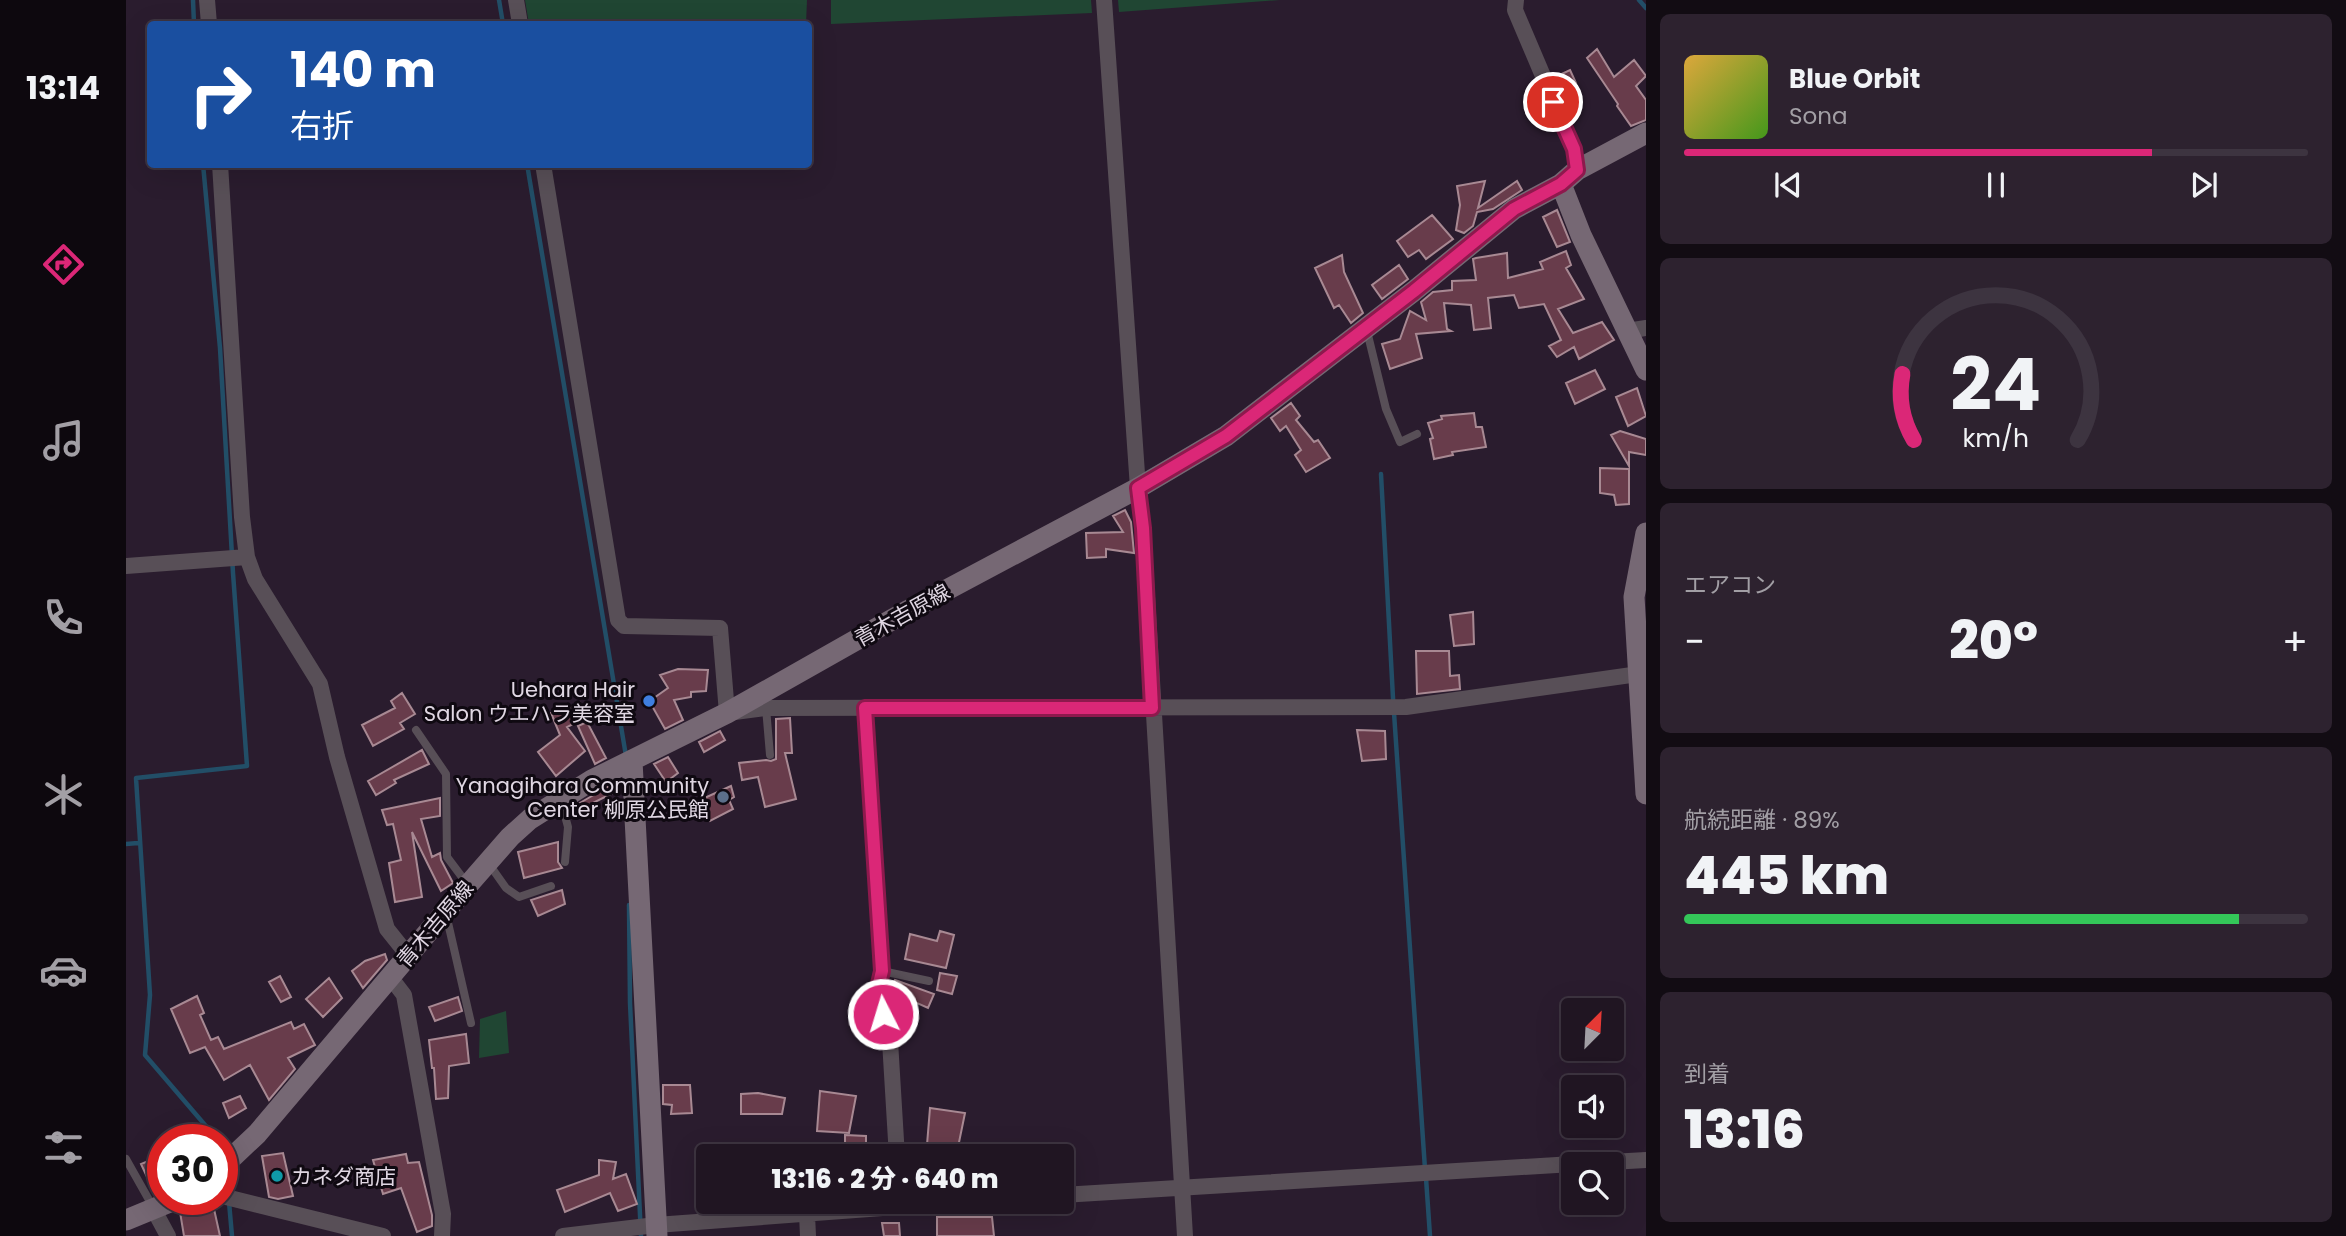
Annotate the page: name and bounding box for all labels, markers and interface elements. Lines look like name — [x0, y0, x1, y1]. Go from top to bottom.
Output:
text: 140 m — [290, 36, 436, 104]
icon: right — [175, 49, 266, 140]
text: Blue Orbit — [1789, 61, 1920, 97]
text: 13:14 — [26, 65, 100, 110]
pin — [1523, 72, 1583, 132]
icon: arrive — [1534, 83, 1572, 121]
text: Sona — [1789, 100, 1848, 132]
text: 右折 — [290, 103, 354, 148]
icon: previous — [1769, 166, 1807, 204]
icon: pause — [1977, 166, 2015, 204]
icon: next — [2185, 166, 2223, 204]
icon: directions — [39, 240, 88, 289]
text: 24 — [1951, 334, 2041, 435]
icon: music — [39, 416, 88, 465]
text: km/h — [1963, 420, 2029, 455]
text: エアコン — [1684, 569, 1776, 601]
street label: 青木吉原線 — [849, 577, 955, 653]
icon: phone — [39, 593, 88, 642]
text: 20° — [1949, 604, 2038, 677]
text: − — [1684, 615, 1705, 668]
text: + — [2282, 615, 2308, 668]
place label: Uehara Hair Salon ウエハラ美容室 — [424, 675, 635, 728]
marker: Uehara Hair Salon ウエハラ美容室 — [641, 693, 657, 709]
icon: climate — [39, 770, 88, 819]
place label: Yanagihara Community Center 柳原公民館 — [456, 771, 709, 824]
marker: Yanagihara Community Center 柳原公民館 — [715, 789, 731, 805]
text: 航続距離 · 89% — [1684, 804, 1840, 836]
text: 445 km — [1684, 839, 1889, 912]
street label: 青木吉原線 — [390, 874, 480, 974]
icon: car — [39, 946, 88, 995]
position arrow — [846, 977, 920, 1051]
north arrow — [1561, 998, 1624, 1060]
map controls — [1561, 998, 1624, 1215]
text: 到着 — [1684, 1058, 1730, 1090]
button: sound — [1561, 1075, 1624, 1138]
text: 13:16 — [1684, 1093, 1805, 1166]
icon: filters — [39, 1123, 88, 1172]
speed limit sign: 30 — [147, 1124, 238, 1215]
button: search — [1561, 1152, 1624, 1215]
text: 13:16 · 2 分 · 640 m — [771, 1161, 999, 1197]
place label: カネダ商店 — [291, 1162, 396, 1191]
marker: カネダ商店 — [269, 1168, 285, 1184]

